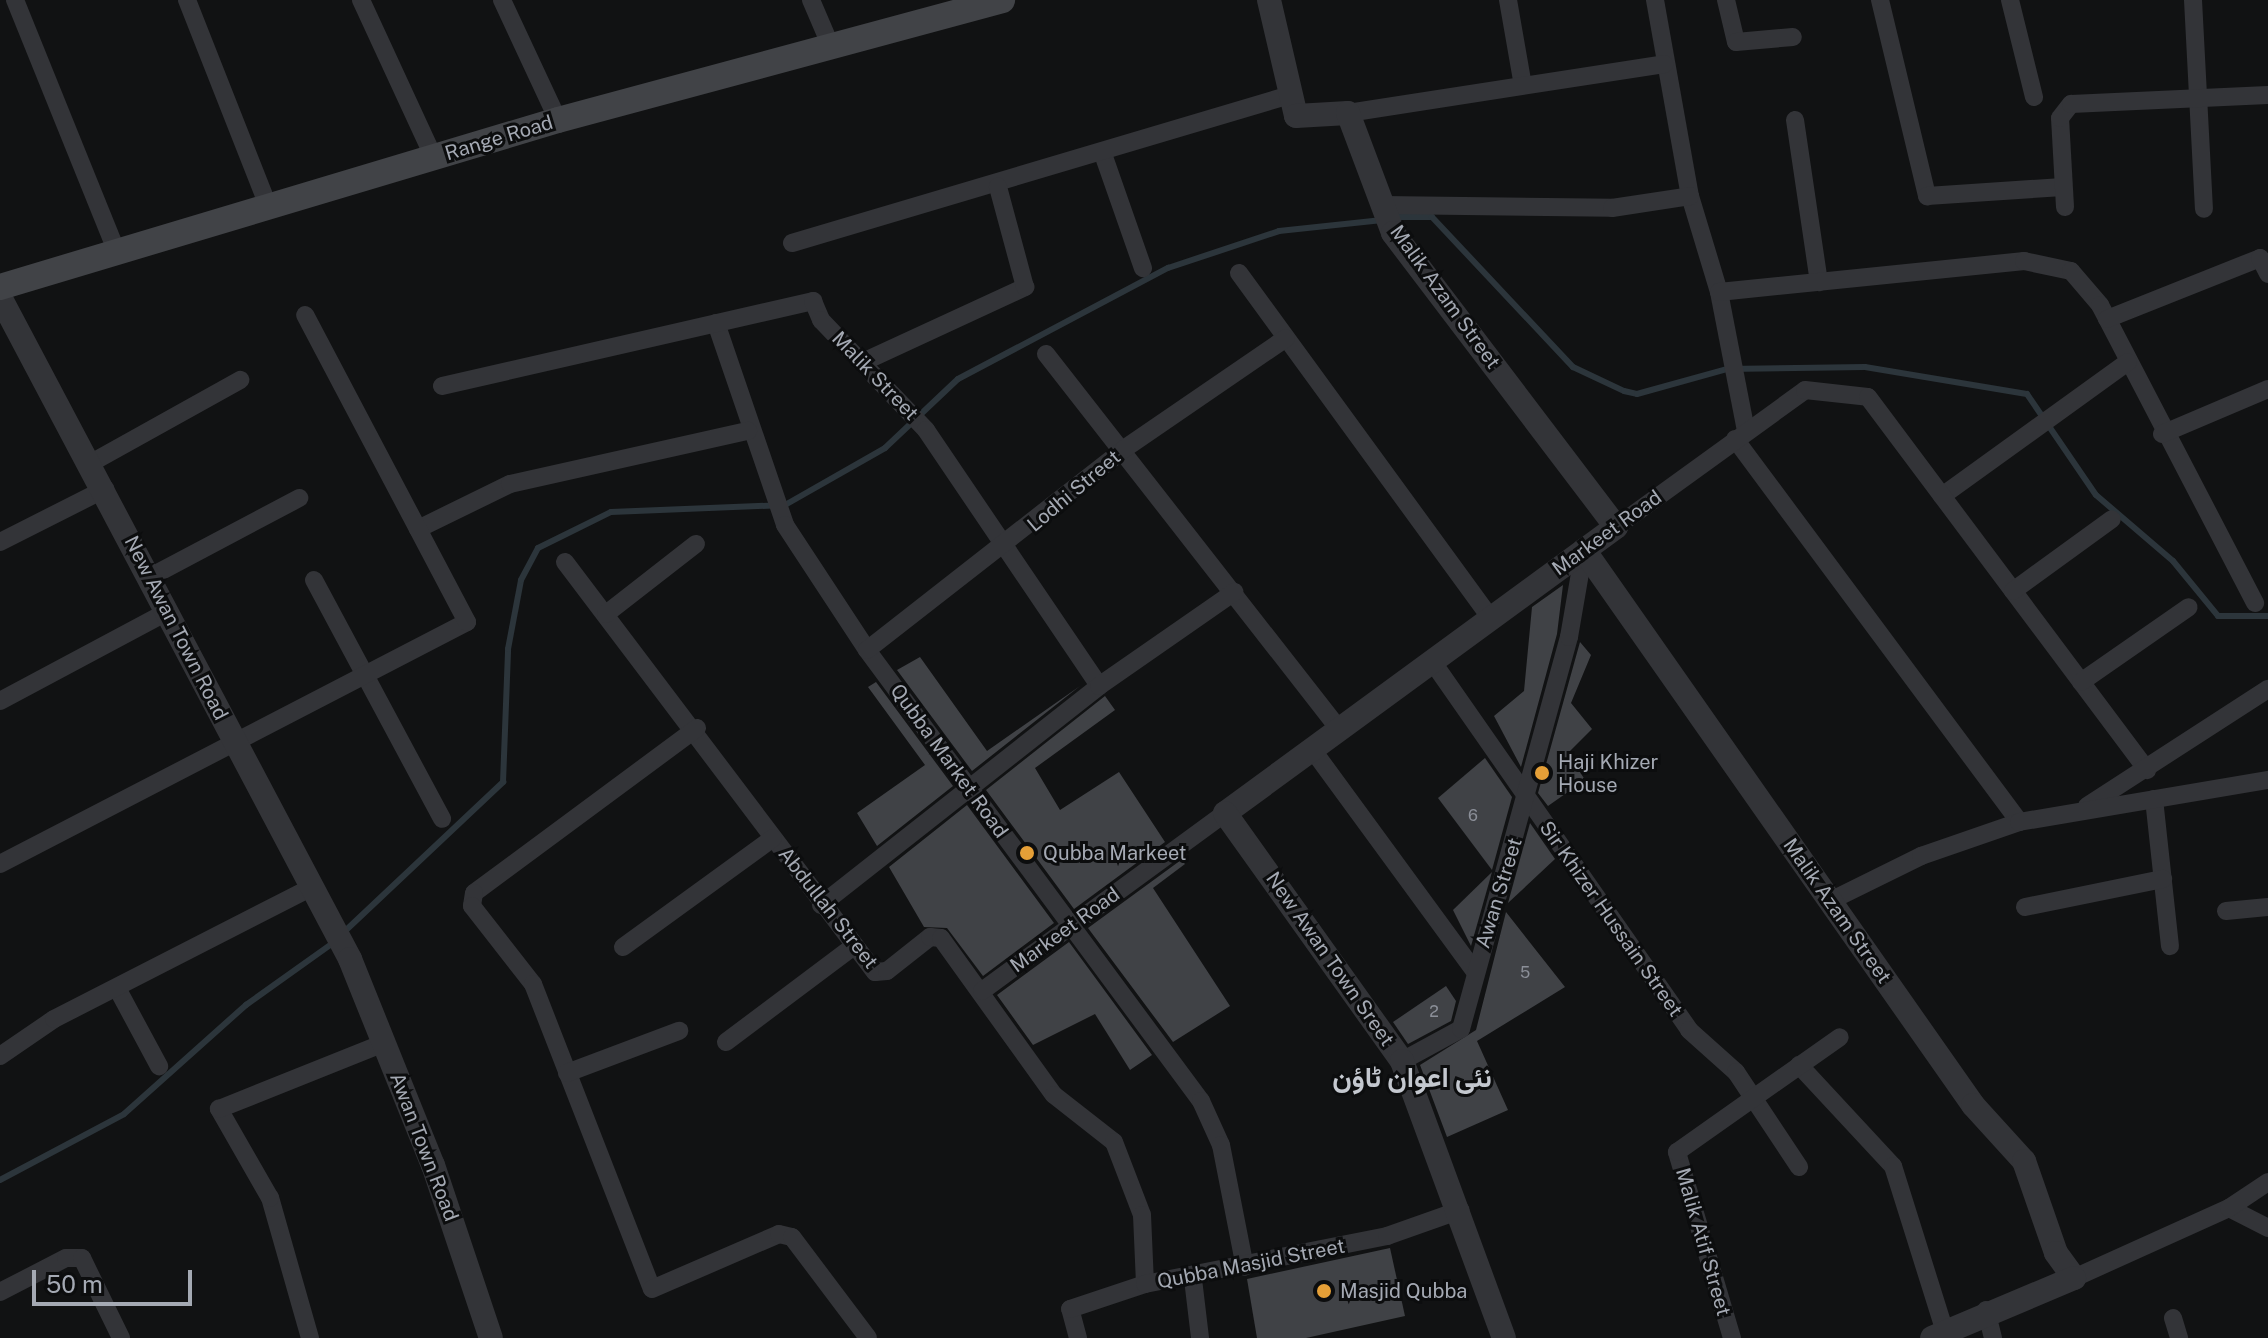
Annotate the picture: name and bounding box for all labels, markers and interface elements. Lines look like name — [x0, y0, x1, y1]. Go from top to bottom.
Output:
street label: Range Road — [442, 110, 556, 166]
street label: Malik Azam Street — [1385, 221, 1505, 373]
street label: Malik Street — [827, 327, 923, 425]
street label: Lodhi Street — [1023, 445, 1125, 537]
street label: Markeet Road — [1548, 485, 1666, 581]
street label: New Awan Town Road — [119, 532, 233, 724]
street label: Qubba Market Road — [885, 679, 1013, 843]
place label: Haji Khizer House — [1558, 750, 1658, 797]
marker: Haji Khizer House — [1533, 764, 1551, 782]
house number: 6 — [1468, 806, 1478, 826]
street label: Sir Khizer Hussain Street — [1534, 817, 1688, 1021]
street label: Malik Azam Street — [1778, 834, 1896, 988]
street label: Awan Street — [1471, 835, 1527, 951]
place label: Qubba Markeet — [1043, 841, 1187, 865]
street label: Abdullah Street — [773, 843, 883, 973]
marker: Qubba Markeet — [1018, 844, 1036, 862]
street label: New Awan Town Sreet — [1261, 867, 1399, 1051]
street label: Markeet Road — [1006, 882, 1124, 978]
house number: 5 — [1520, 963, 1530, 983]
house number: 2 — [1429, 1002, 1439, 1022]
district label: نئی اعوان ٹاؤن — [1332, 1060, 1492, 1094]
street label: Awan Town Road — [385, 1069, 463, 1225]
street label: Malik Atif Street — [1670, 1165, 1736, 1319]
street label: Qubba Masjid Street — [1155, 1234, 1347, 1294]
scale bar — [36, 1254, 196, 1304]
text: 50 m — [46, 1270, 103, 1298]
place label: Masjid Qubba — [1340, 1279, 1467, 1303]
marker: Masjid Qubba — [1315, 1282, 1333, 1300]

